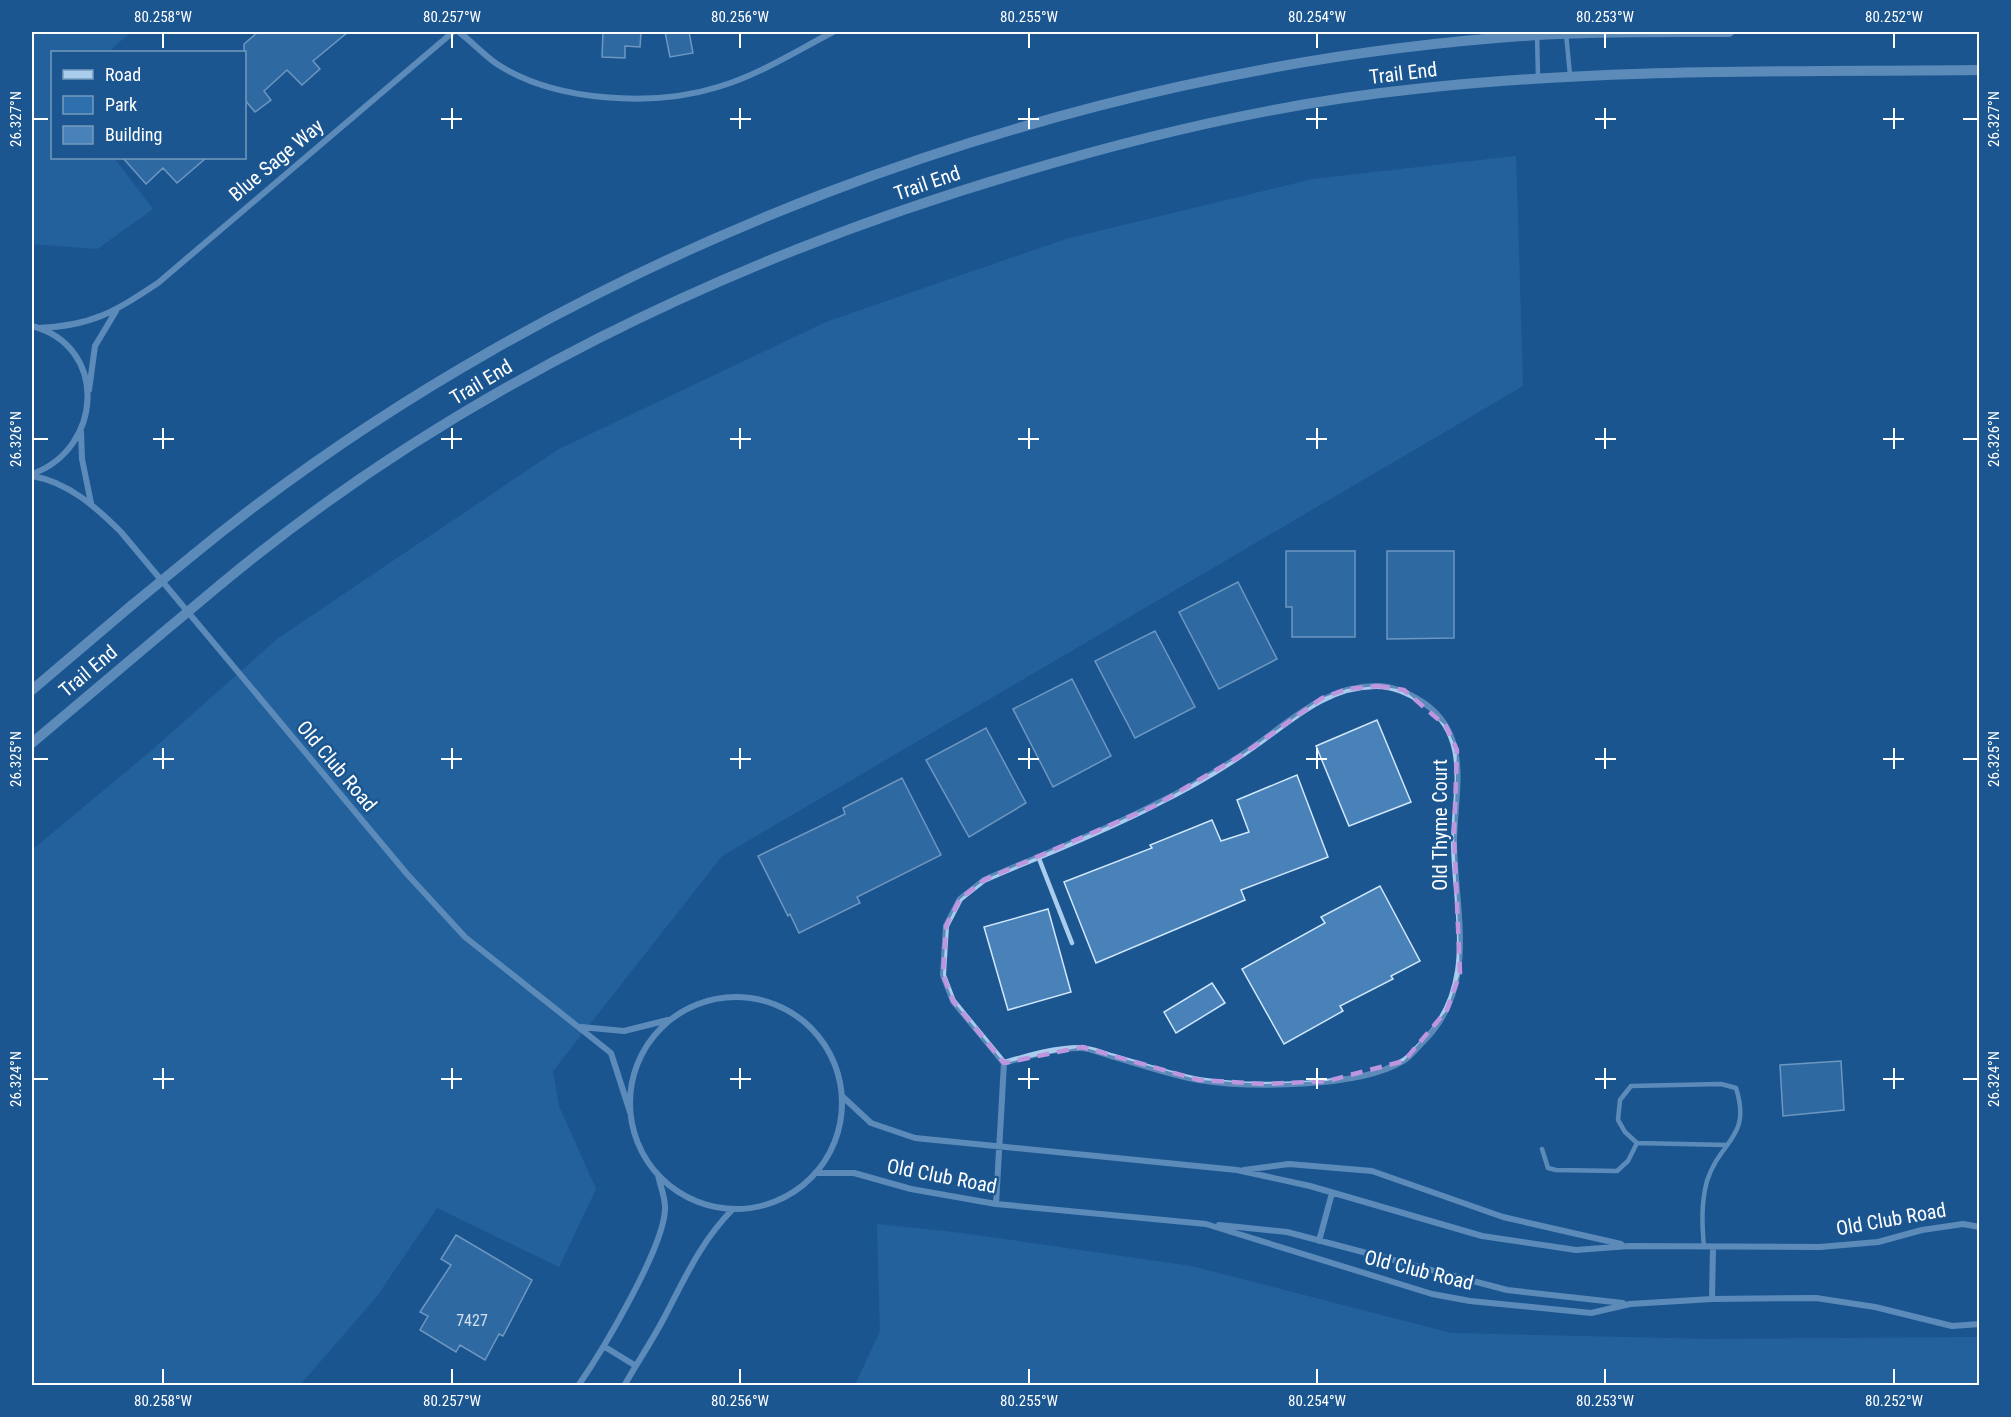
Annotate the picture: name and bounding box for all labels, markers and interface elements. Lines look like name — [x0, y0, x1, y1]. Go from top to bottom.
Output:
text: 80.258°W — [134, 8, 193, 26]
text: 80.257°W — [423, 8, 482, 26]
text: 80.256°W — [711, 8, 770, 26]
text: 80.255°W — [1000, 8, 1059, 26]
text: 80.254°W — [1288, 8, 1347, 26]
text: 80.253°W — [1576, 8, 1635, 26]
text: 80.252°W — [1865, 8, 1924, 26]
legend — [51, 51, 246, 159]
street label: Trail End — [1368, 57, 1438, 89]
text: Road — [105, 64, 141, 85]
text: 26.327°N — [7, 91, 25, 147]
text: 26.327°N — [1985, 91, 2003, 147]
text: Park — [105, 94, 137, 115]
street label: Blue Sage Way — [224, 114, 328, 206]
text: Building — [105, 124, 162, 145]
street label: Trail End — [891, 161, 963, 205]
street label: Trail End — [446, 354, 516, 410]
text: 26.326°N — [7, 411, 25, 467]
text: 26.326°N — [1985, 411, 2003, 467]
street label: Trail End — [54, 640, 122, 702]
street label: Old Club Road — [292, 716, 382, 816]
text: 26.325°N — [7, 731, 25, 787]
text: 26.325°N — [1985, 731, 2003, 787]
street label: Old Thyme Court — [1428, 759, 1452, 891]
text: 26.324°N — [7, 1051, 25, 1107]
text: 26.324°N — [1985, 1051, 2003, 1107]
street label: Old Club Road — [885, 1154, 999, 1198]
street label: Old Club Road — [1834, 1198, 1948, 1240]
street label: Old Club Road — [1362, 1245, 1476, 1295]
house number: 7427 — [456, 1311, 488, 1330]
text: 80.258°W — [134, 1392, 193, 1410]
text: 80.257°W — [423, 1392, 482, 1410]
text: 80.256°W — [711, 1392, 770, 1410]
text: 80.255°W — [1000, 1392, 1059, 1410]
text: 80.254°W — [1288, 1392, 1347, 1410]
text: 80.253°W — [1576, 1392, 1635, 1410]
text: 80.252°W — [1865, 1392, 1924, 1410]

